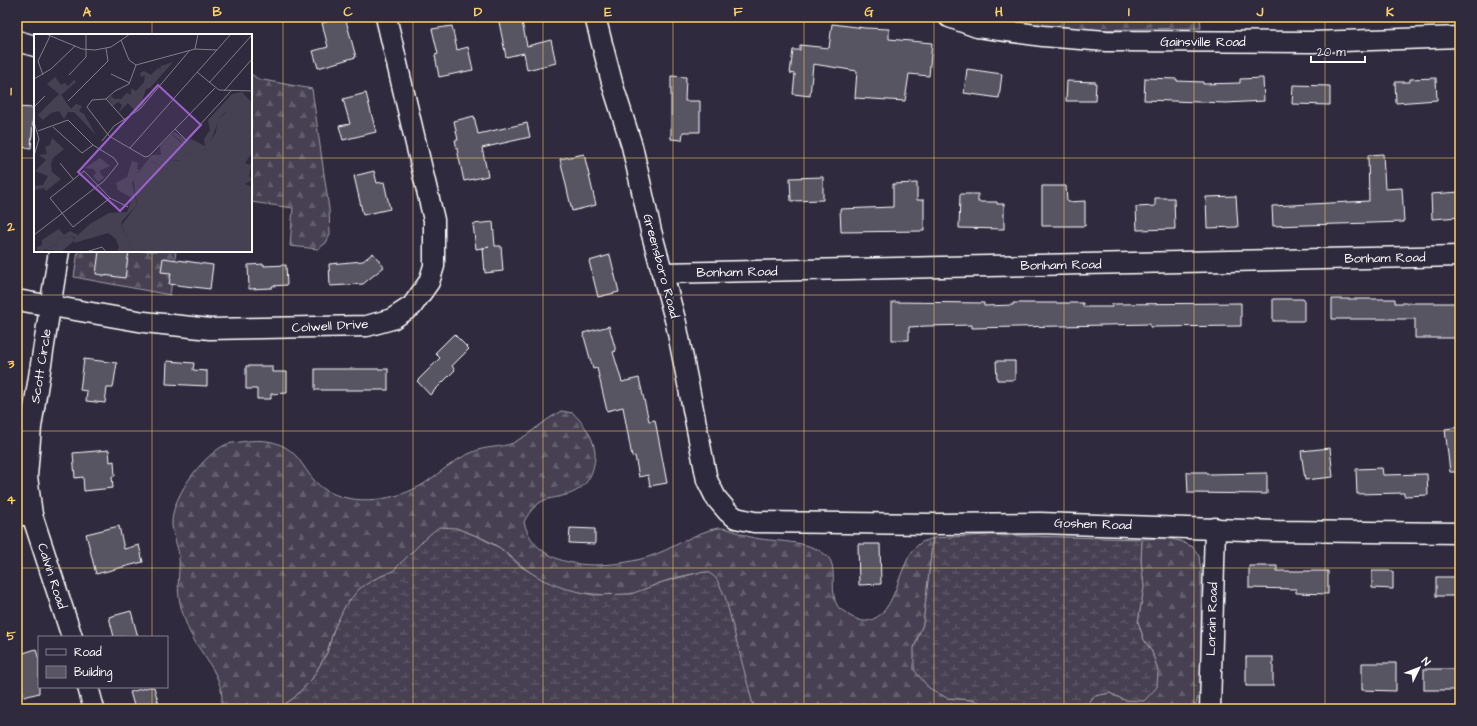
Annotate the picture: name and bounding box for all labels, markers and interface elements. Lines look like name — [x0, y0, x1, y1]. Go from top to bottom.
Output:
text: A — [83, 3, 92, 21]
text: B — [212, 3, 222, 21]
text: C — [343, 3, 353, 21]
text: D — [474, 3, 483, 21]
text: E — [604, 3, 612, 21]
text: F — [733, 3, 743, 21]
text: G — [864, 3, 874, 21]
text: H — [995, 3, 1003, 21]
text: I — [1128, 3, 1130, 21]
text: J — [1256, 3, 1264, 21]
text: K — [1386, 3, 1394, 21]
street label: Gainsville Road — [1160, 33, 1246, 51]
inset map — [34, 34, 252, 252]
scale bar — [1311, 38, 1365, 64]
text: 20 m — [1317, 44, 1346, 61]
text: 1 — [10, 82, 12, 100]
street label: Greensboro Road — [638, 212, 684, 321]
text: 2 — [6, 218, 15, 236]
street label: Bonham Road — [1344, 248, 1426, 268]
street label: Bonham Road — [1020, 255, 1102, 275]
street label: Bonham Road — [696, 262, 778, 282]
street label: Colwell Drive — [291, 315, 369, 337]
street label: Scott Circle — [26, 327, 56, 405]
text: 3 — [7, 355, 15, 373]
text: 4 — [7, 491, 16, 509]
street label: Goshen Road — [1054, 514, 1133, 534]
street label: Calvin Road — [33, 541, 71, 611]
street label: Lorain Road — [1202, 582, 1222, 656]
text: 5 — [6, 627, 16, 645]
legend — [38, 636, 168, 688]
text: Road — [74, 644, 102, 661]
north arrow — [1399, 648, 1439, 688]
text: N — [1418, 654, 1434, 669]
text: Building — [74, 664, 112, 682]

